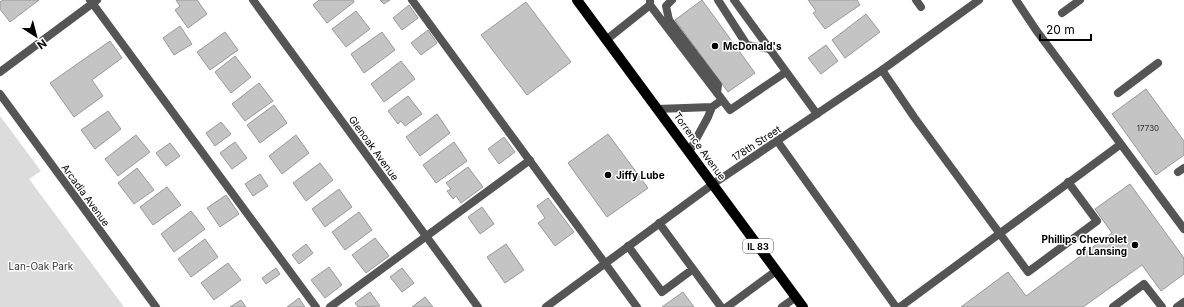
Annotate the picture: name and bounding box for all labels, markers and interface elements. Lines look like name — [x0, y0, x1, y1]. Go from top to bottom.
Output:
north arrow — [16, 16, 56, 56]
scale bar — [1040, 16, 1091, 42]
text: 20 m — [1046, 22, 1075, 37]
text: N — [34, 36, 49, 52]
place label: McDonald's — [723, 40, 782, 52]
marker: McDonald's — [710, 41, 720, 51]
street label: Torrence Avenue — [672, 110, 729, 182]
street label: Glenoak Avenue — [347, 113, 402, 183]
street label: 178th Street — [729, 122, 783, 163]
house number: 17730 — [1137, 123, 1159, 133]
street label: Arcadia Avenue — [59, 162, 113, 229]
place label: Jiffy Lube — [616, 169, 665, 182]
marker: Jiffy Lube — [603, 170, 613, 180]
place label: Phillips Chevrolet of Lansing — [1041, 233, 1127, 258]
road number: IL 83 — [743, 239, 773, 253]
marker: Phillips Chevrolet of Lansing — [1130, 240, 1140, 250]
park label: Lan-Oak Park — [9, 260, 74, 272]

